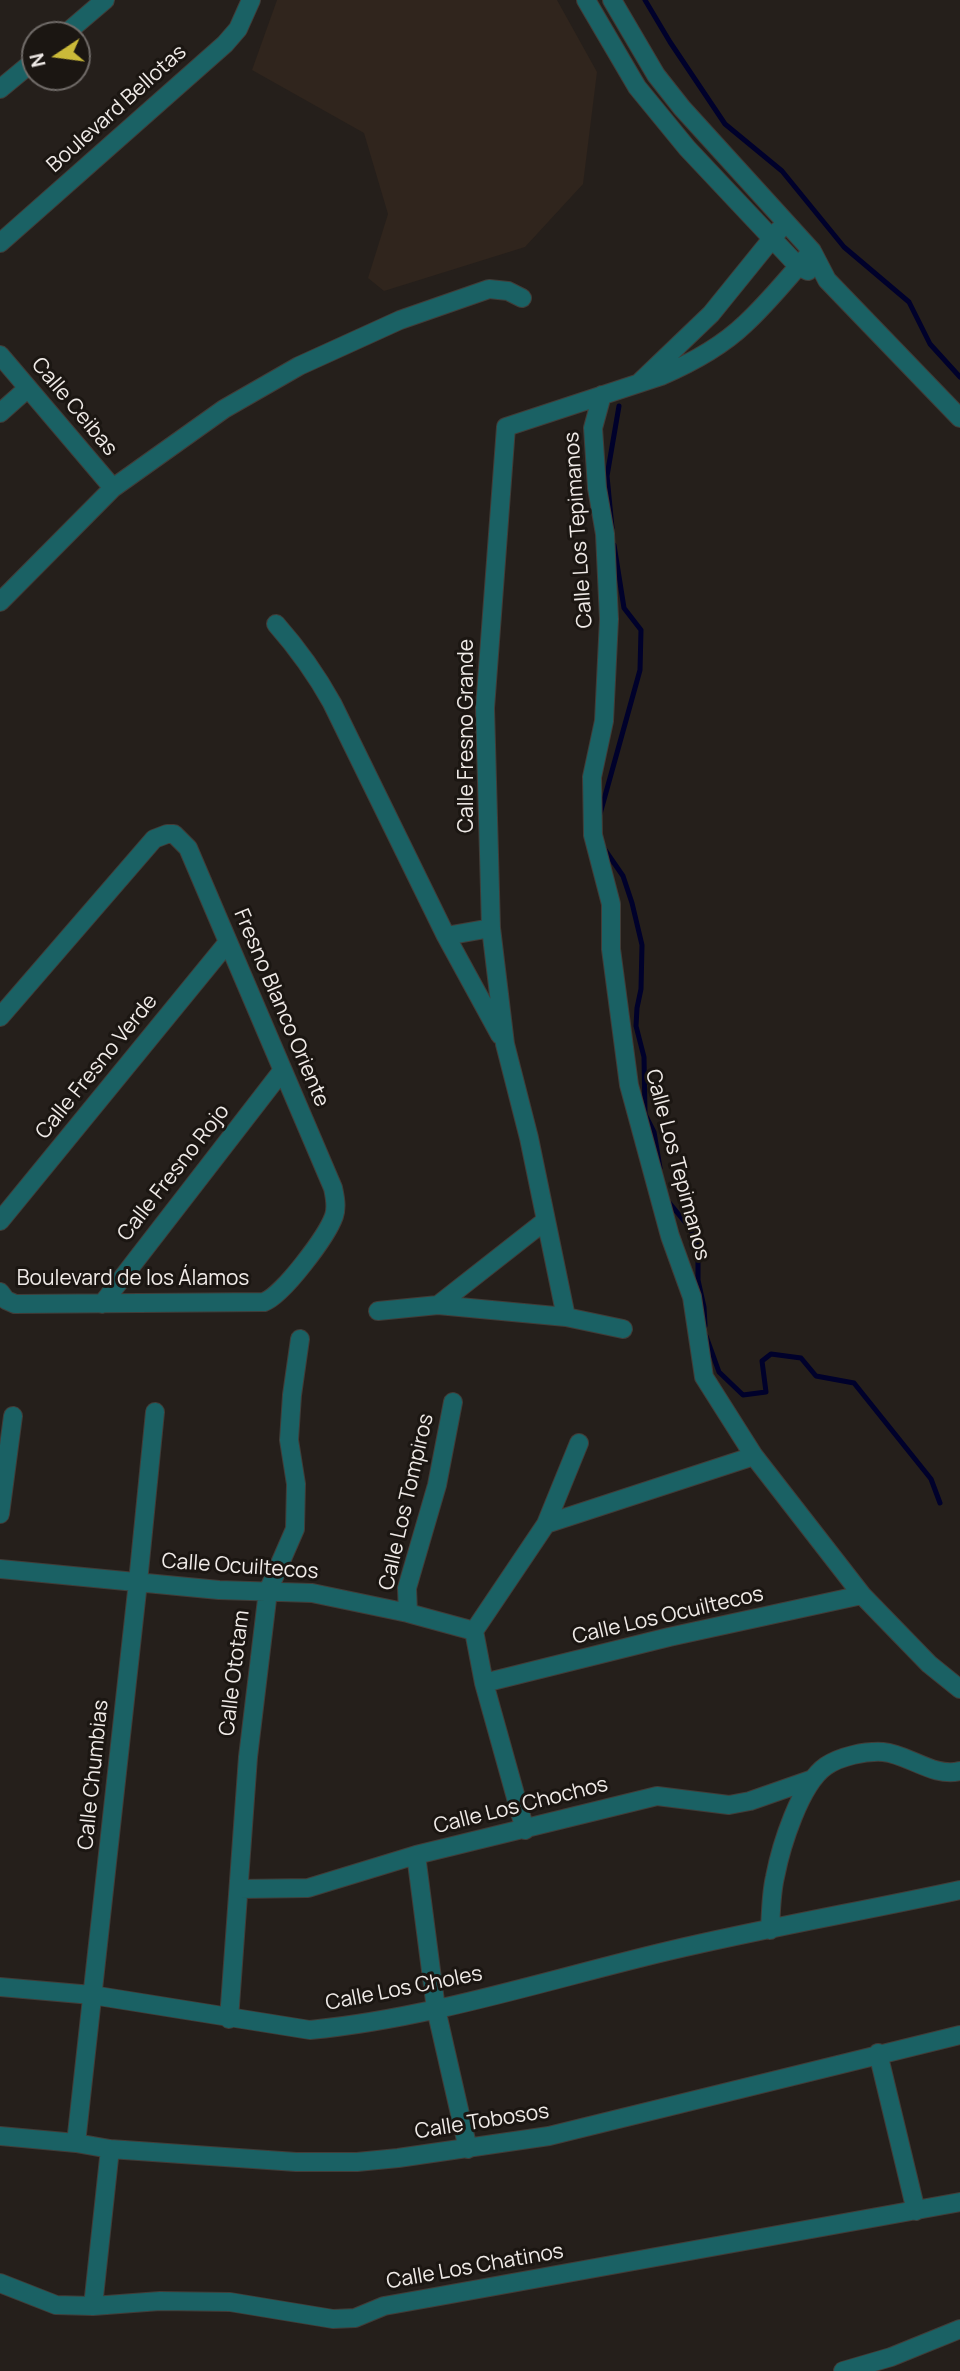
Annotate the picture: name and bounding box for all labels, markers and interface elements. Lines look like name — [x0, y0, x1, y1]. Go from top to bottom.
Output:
north arrow — [21, 21, 91, 91]
street label: Boulevard Bellotas — [42, 40, 192, 178]
text: N — [23, 51, 52, 70]
street label: Calle Ceibas — [26, 353, 122, 461]
street label: Calle Los Tepimanos — [560, 431, 598, 629]
street label: Calle Fresno Grande — [454, 639, 480, 833]
street label: Fresno Blanco Oriente — [228, 905, 334, 1111]
street label: Calle Fresno Verde — [31, 990, 163, 1144]
street label: Calle Los Tepimanos — [639, 1067, 715, 1263]
street label: Calle Fresno Rojo — [113, 1100, 235, 1246]
street label: Boulevard de los Álamos — [17, 1266, 249, 1292]
street label: Calle Los Tompiros — [374, 1411, 440, 1593]
street label: Calle Ocuiltecos — [161, 1549, 319, 1585]
street label: Calle Los Ocuiltecos — [570, 1582, 766, 1650]
street label: Calle Ototam — [215, 1609, 255, 1737]
street label: Calle Chumbias — [74, 1699, 114, 1851]
street label: Calle Los Chochos — [431, 1772, 611, 1840]
street label: Calle Los Choles — [323, 1961, 485, 2017]
street label: Calle Tobosos — [413, 2099, 551, 2145]
street label: Calle Los Chatinos — [384, 2239, 566, 2295]

